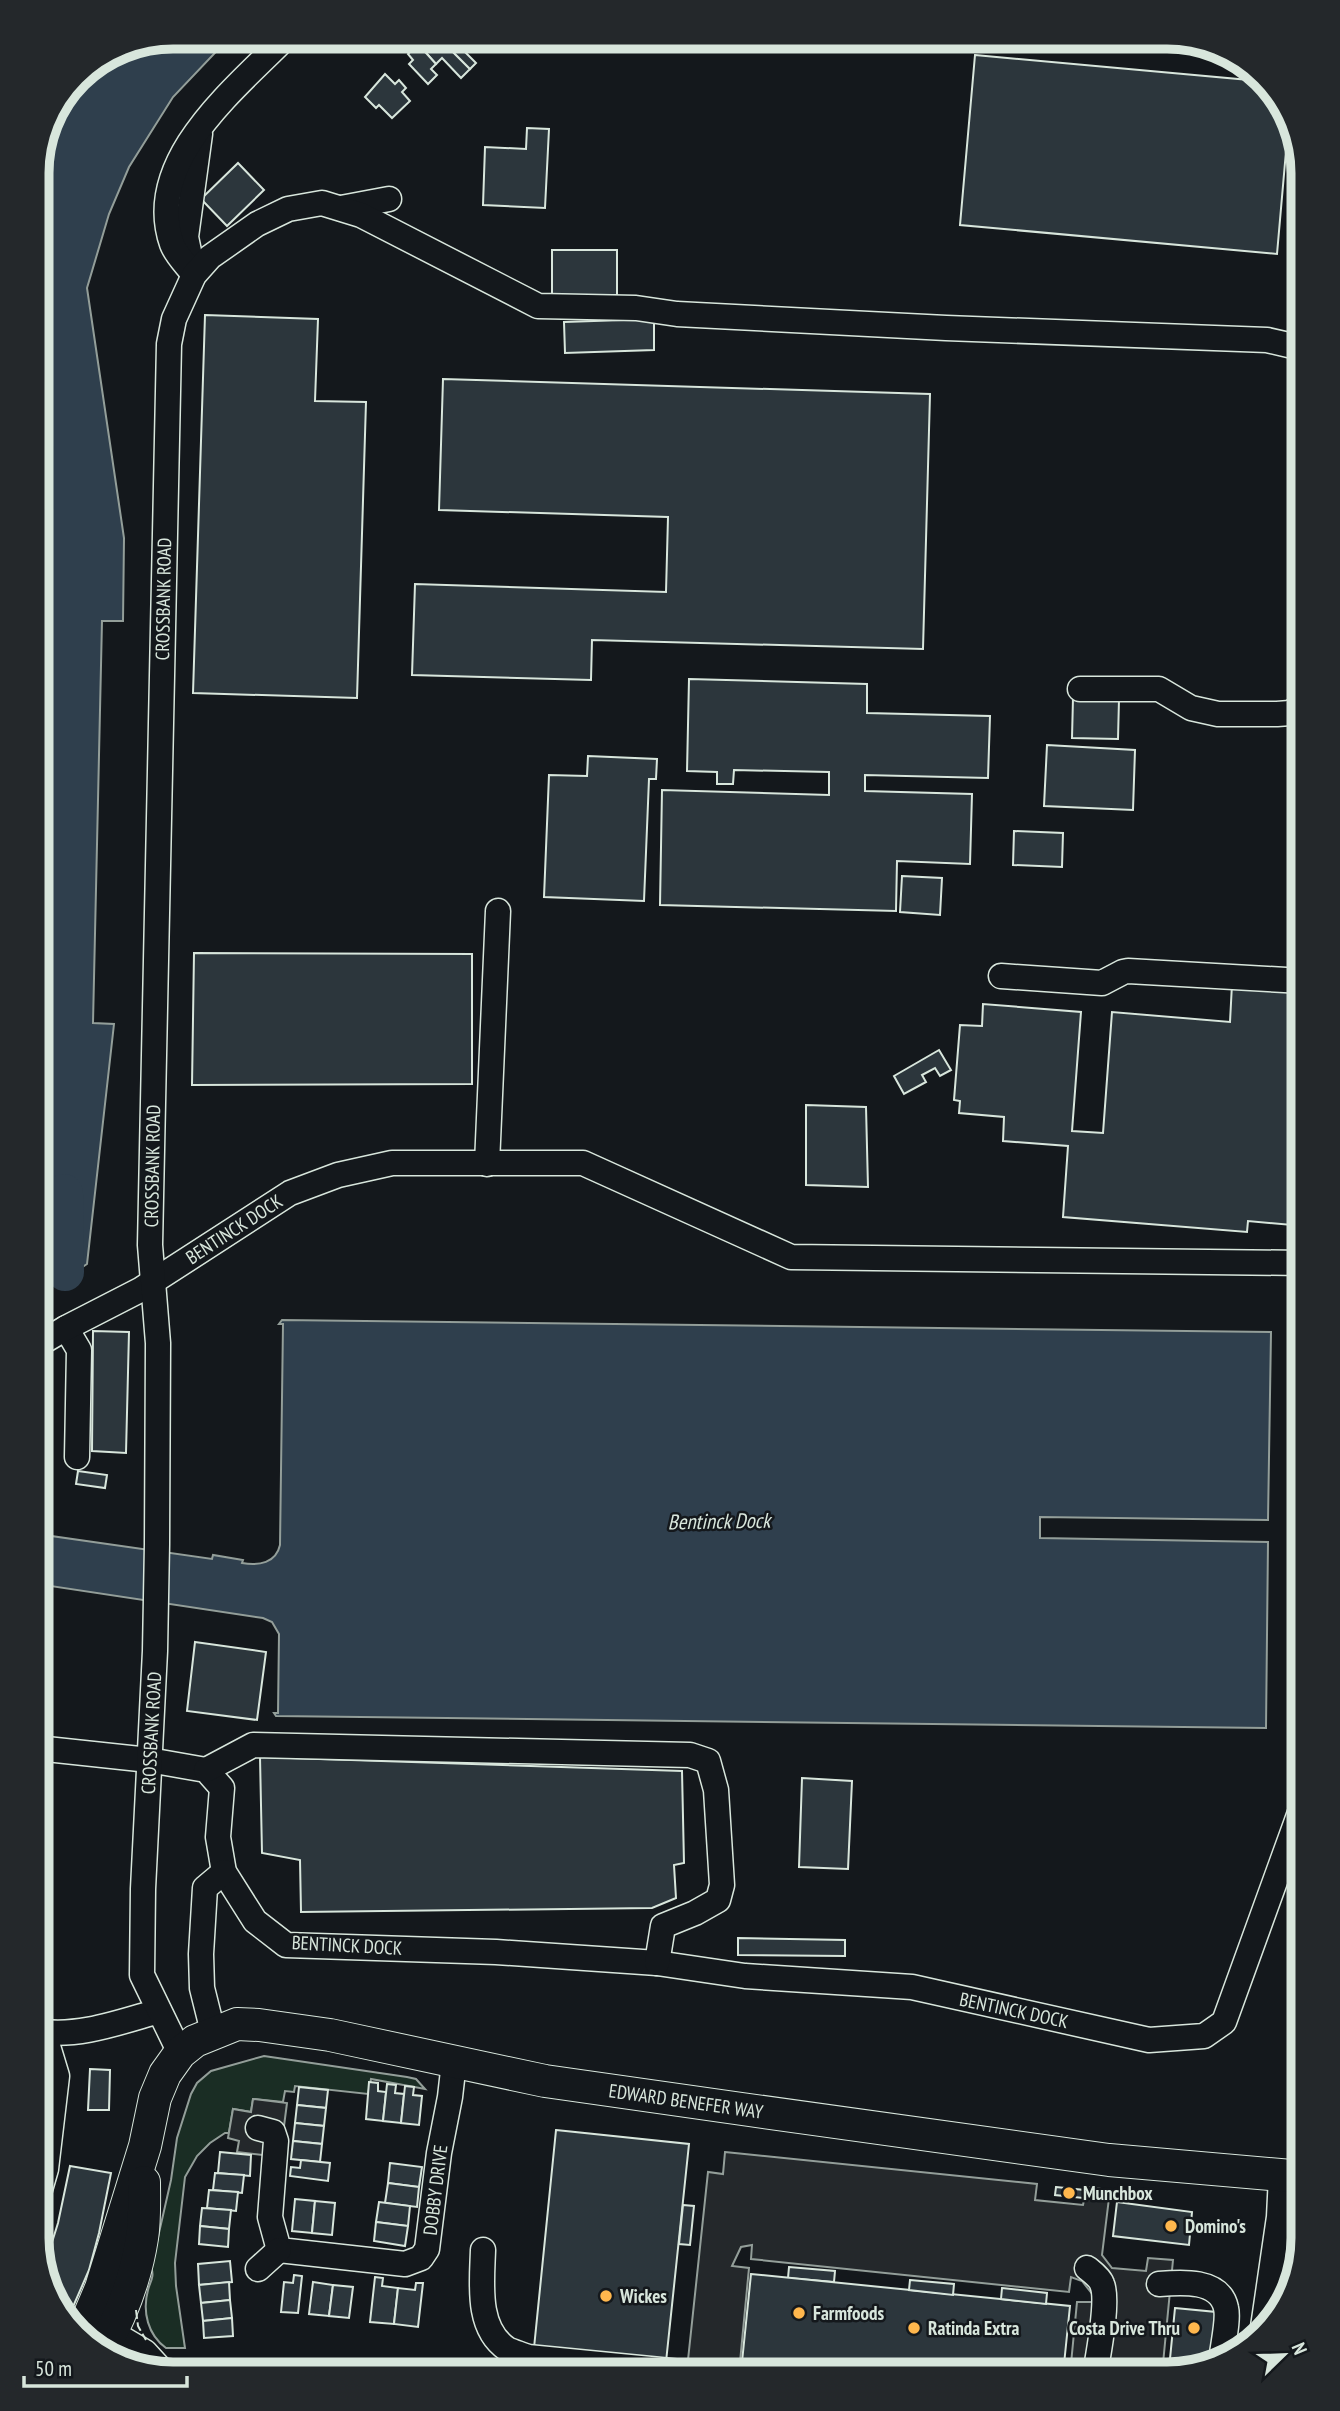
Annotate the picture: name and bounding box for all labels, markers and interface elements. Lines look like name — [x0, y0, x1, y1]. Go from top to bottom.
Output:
street label: CROSSBANK ROAD — [150, 537, 176, 661]
street label: CROSSBANK ROAD — [139, 1104, 165, 1228]
street label: BENTINCK DOCK — [181, 1189, 287, 1269]
water label: Bentinck Dock — [667, 1507, 773, 1535]
street label: CROSSBANK ROAD — [136, 1671, 166, 1795]
street label: BENTINCK DOCK — [291, 1930, 403, 1960]
street label: BENTINCK DOCK — [957, 1987, 1071, 2033]
street label: EDWARD BENEFER WAY — [607, 2078, 765, 2124]
street label: DOBBY DRIVE — [418, 2143, 452, 2237]
place label: Munchbox — [1083, 2181, 1153, 2205]
marker: Munchbox — [1061, 2185, 1077, 2201]
place label: Domino's — [1185, 2214, 1246, 2238]
marker: Domino's — [1163, 2218, 1179, 2234]
place label: Wickes — [619, 2284, 667, 2308]
marker: Wickes — [598, 2288, 614, 2304]
place label: Farmfoods — [813, 2301, 884, 2325]
marker: Farmfoods — [791, 2305, 807, 2321]
place label: Ratinda Extra — [928, 2316, 1020, 2340]
place label: Costa Drive Thru — [1069, 2316, 1180, 2340]
marker: Ratinda Extra — [906, 2320, 922, 2336]
marker: Costa Drive Thru — [1186, 2320, 1202, 2336]
north arrow — [1249, 2320, 1319, 2390]
text: N — [1287, 2339, 1313, 2358]
scale bar — [24, 2344, 187, 2388]
text: 50 m — [35, 2355, 72, 2382]

